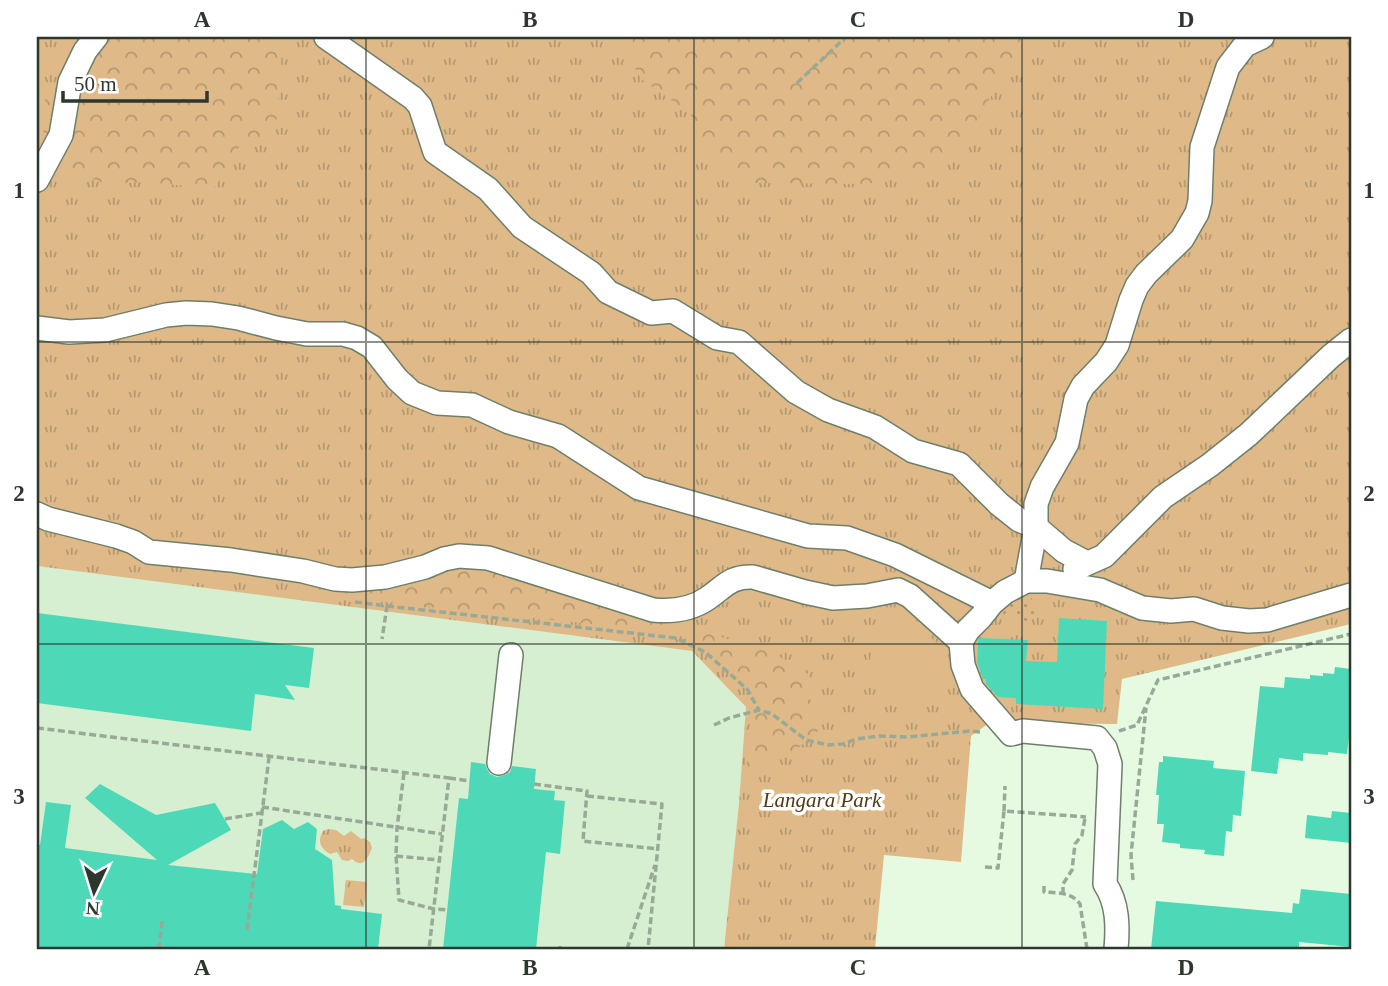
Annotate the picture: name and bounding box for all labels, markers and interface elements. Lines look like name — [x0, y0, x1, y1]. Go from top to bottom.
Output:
text: A — [194, 7, 211, 32]
text: B — [522, 7, 538, 32]
text: C — [850, 7, 866, 32]
text: D — [1178, 7, 1194, 32]
scale bar — [63, 60, 206, 104]
text: 50 m — [74, 72, 117, 96]
text: 1 — [13, 178, 25, 203]
text: 1 — [1363, 178, 1375, 203]
text: 2 — [13, 481, 25, 506]
text: 2 — [1363, 481, 1375, 506]
text: 3 — [13, 784, 25, 809]
text: 3 — [1363, 784, 1375, 809]
park label: Langara Park — [762, 788, 882, 812]
north arrow — [60, 856, 130, 926]
text: N — [85, 897, 100, 919]
text: A — [194, 955, 211, 980]
text: B — [522, 955, 538, 980]
text: C — [850, 955, 866, 980]
text: D — [1178, 955, 1194, 980]

